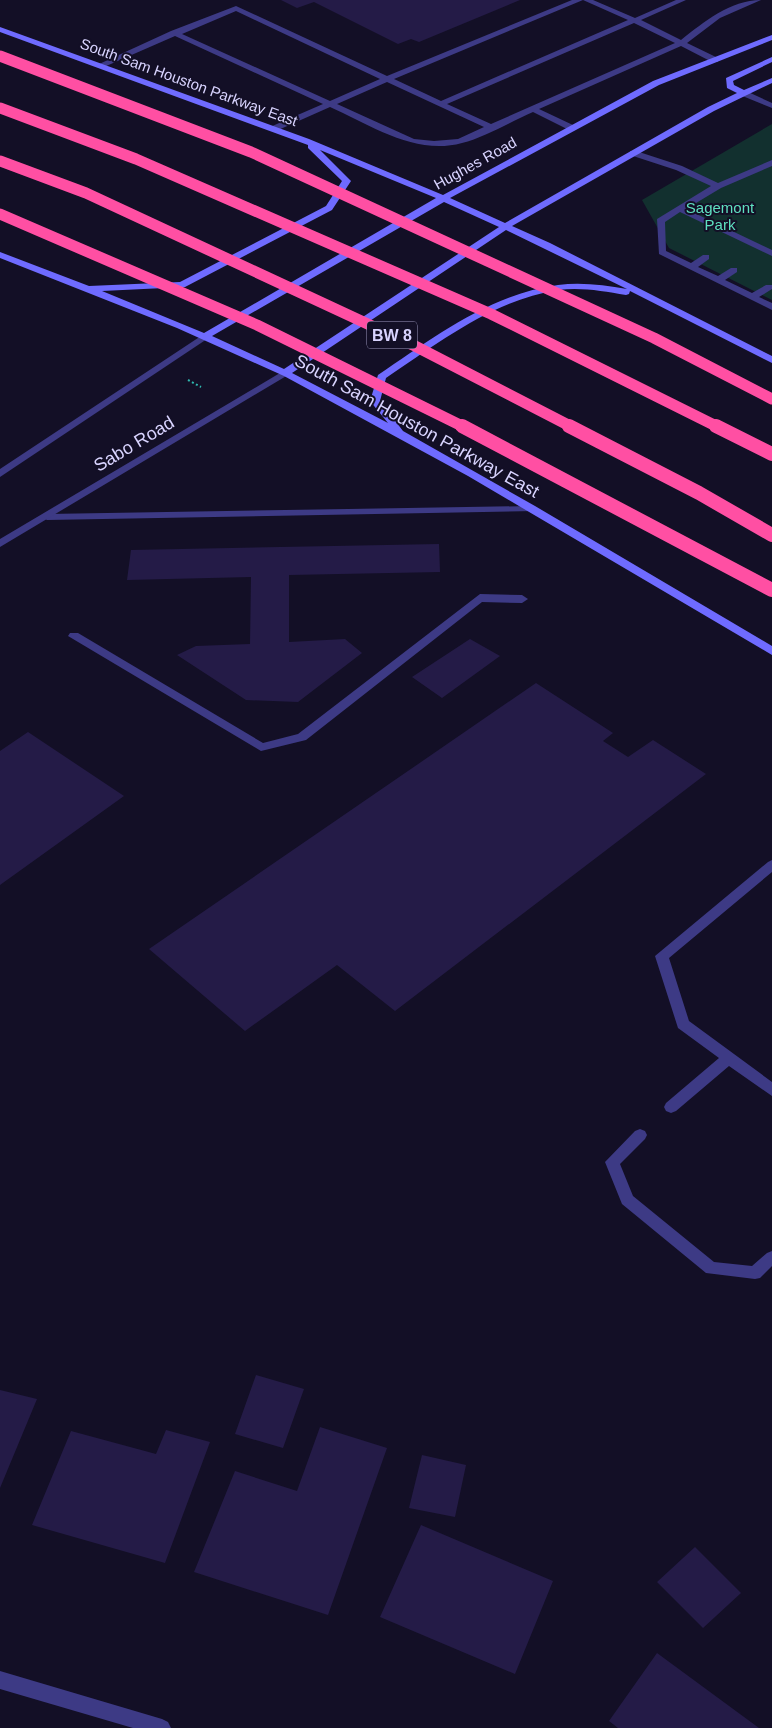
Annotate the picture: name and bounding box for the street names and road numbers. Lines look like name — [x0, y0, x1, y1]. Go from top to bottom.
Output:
street label: South Sam Houston Parkway East — [78, 35, 301, 130]
street label: Hughes Road — [431, 133, 519, 193]
road number: BW 8 — [367, 322, 417, 348]
street label: South Sam Houston Parkway East — [291, 350, 543, 502]
street label: Sabo Road — [90, 412, 178, 476]

